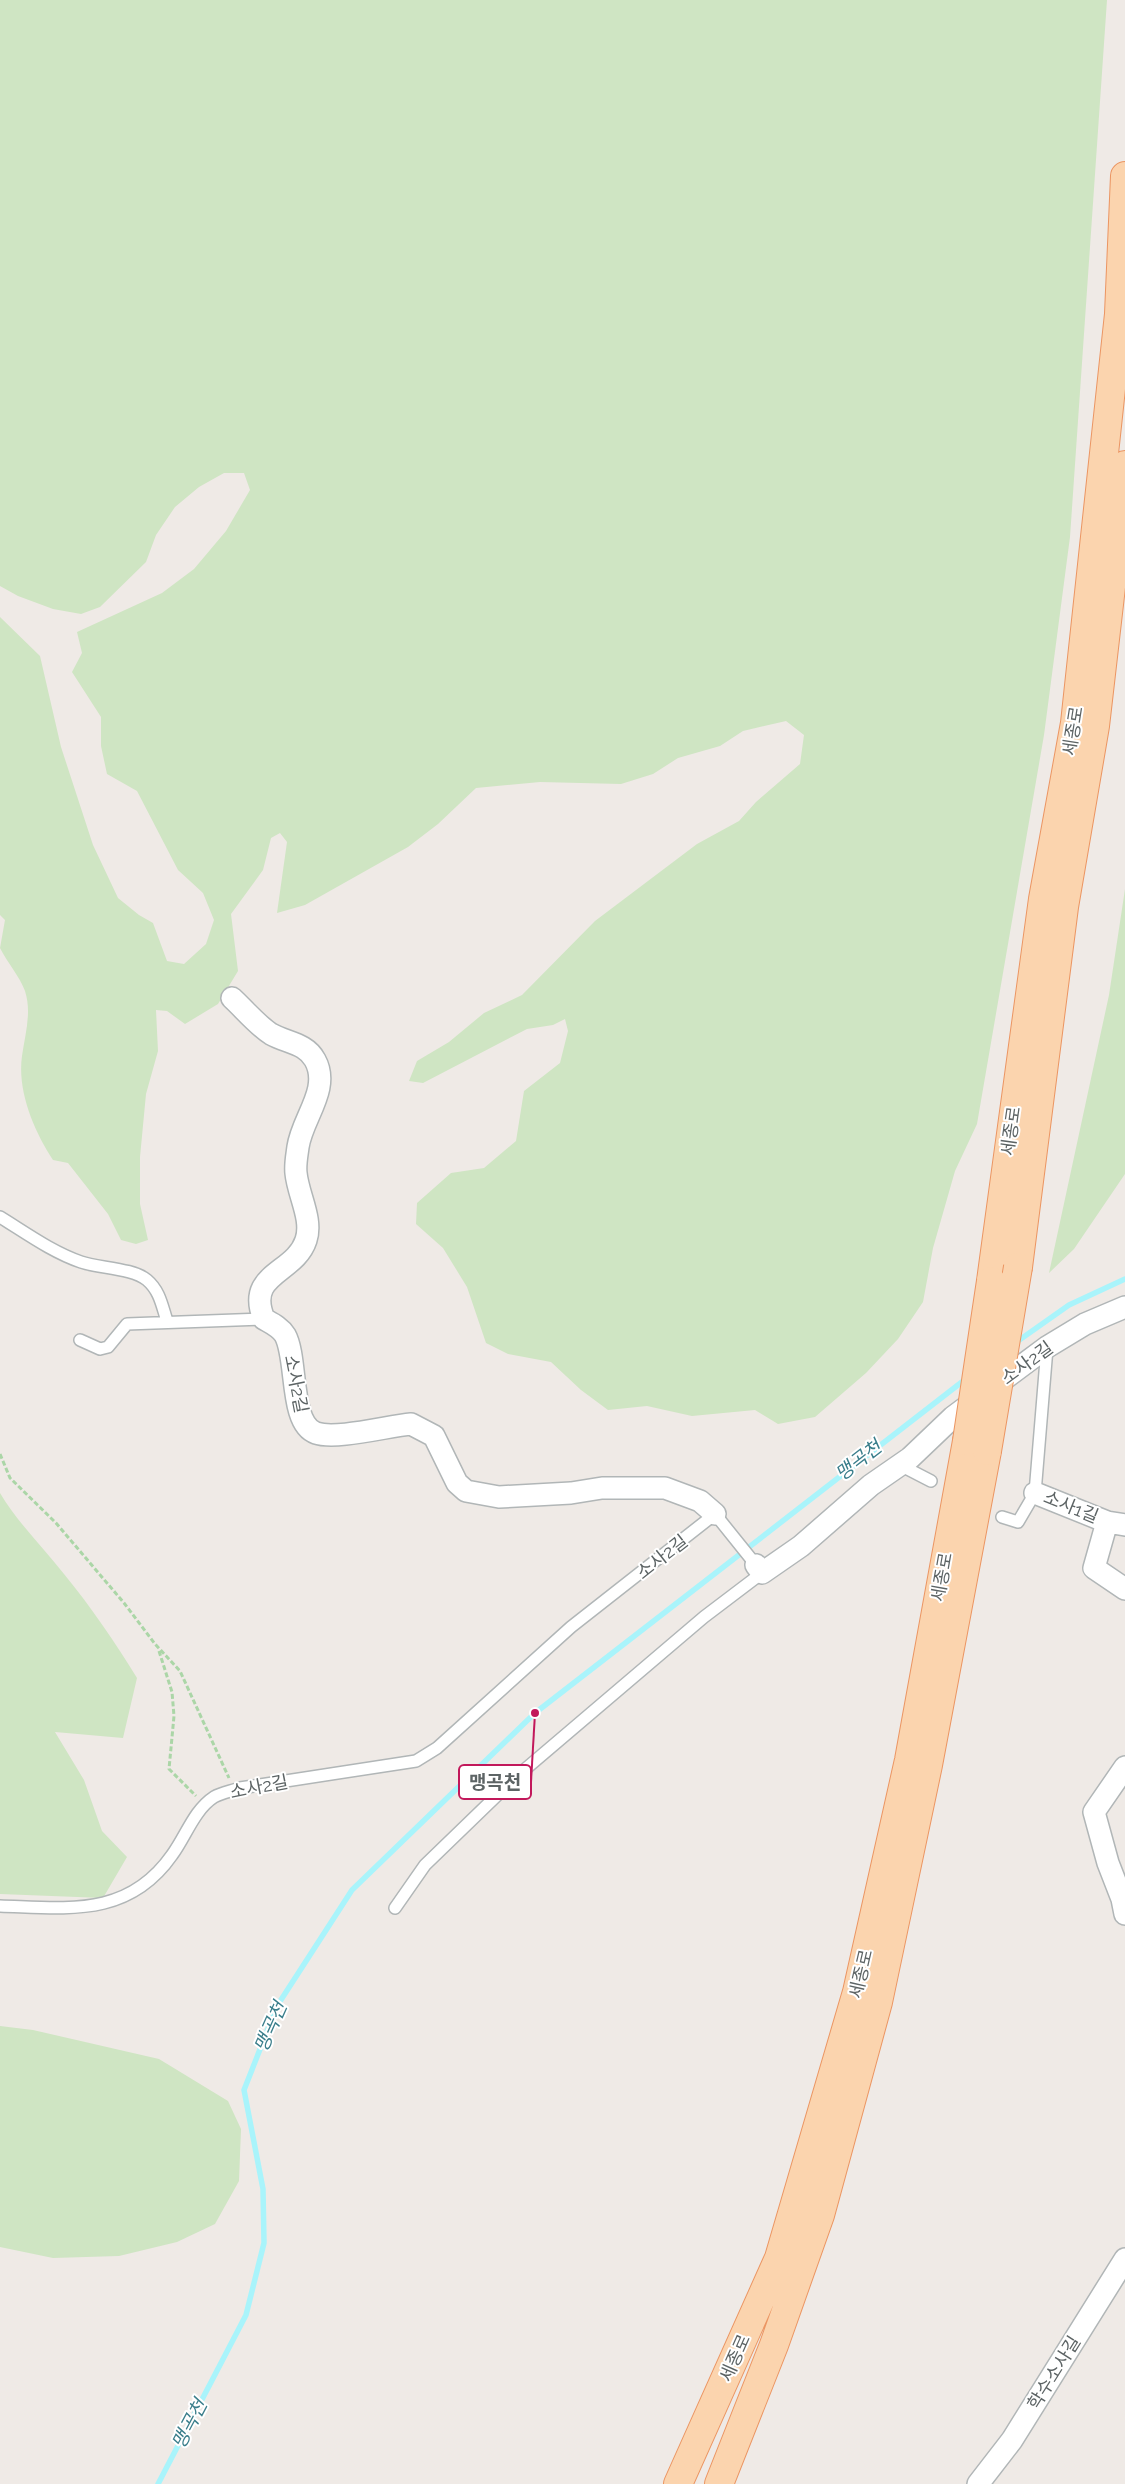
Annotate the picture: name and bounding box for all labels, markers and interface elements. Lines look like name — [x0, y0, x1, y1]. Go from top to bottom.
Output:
street label: 세종로 — [1058, 705, 1087, 757]
street label: 세종로 — [997, 1105, 1024, 1157]
street label: 소사2길 — [997, 1337, 1057, 1388]
street label: 소사2길 — [281, 1353, 312, 1415]
water label: 맹곡천 — [831, 1434, 887, 1485]
street label: 소사1길 — [1041, 1486, 1102, 1527]
street label: 소사2길 — [632, 1530, 691, 1583]
street label: 세종로 — [927, 1551, 956, 1603]
callout: 맹곡천 — [459, 1765, 531, 1799]
street label: 소사2길 — [228, 1771, 290, 1802]
text: 맹곡천 — [469, 1771, 521, 1793]
street label: 세종로 — [845, 1947, 876, 2000]
water label: 맹곡천 — [249, 1997, 291, 2055]
street label: 세종로 — [715, 2331, 754, 2385]
street label: 학수소사길 — [1023, 2332, 1084, 2413]
water label: 맹곡천 — [167, 2394, 212, 2452]

